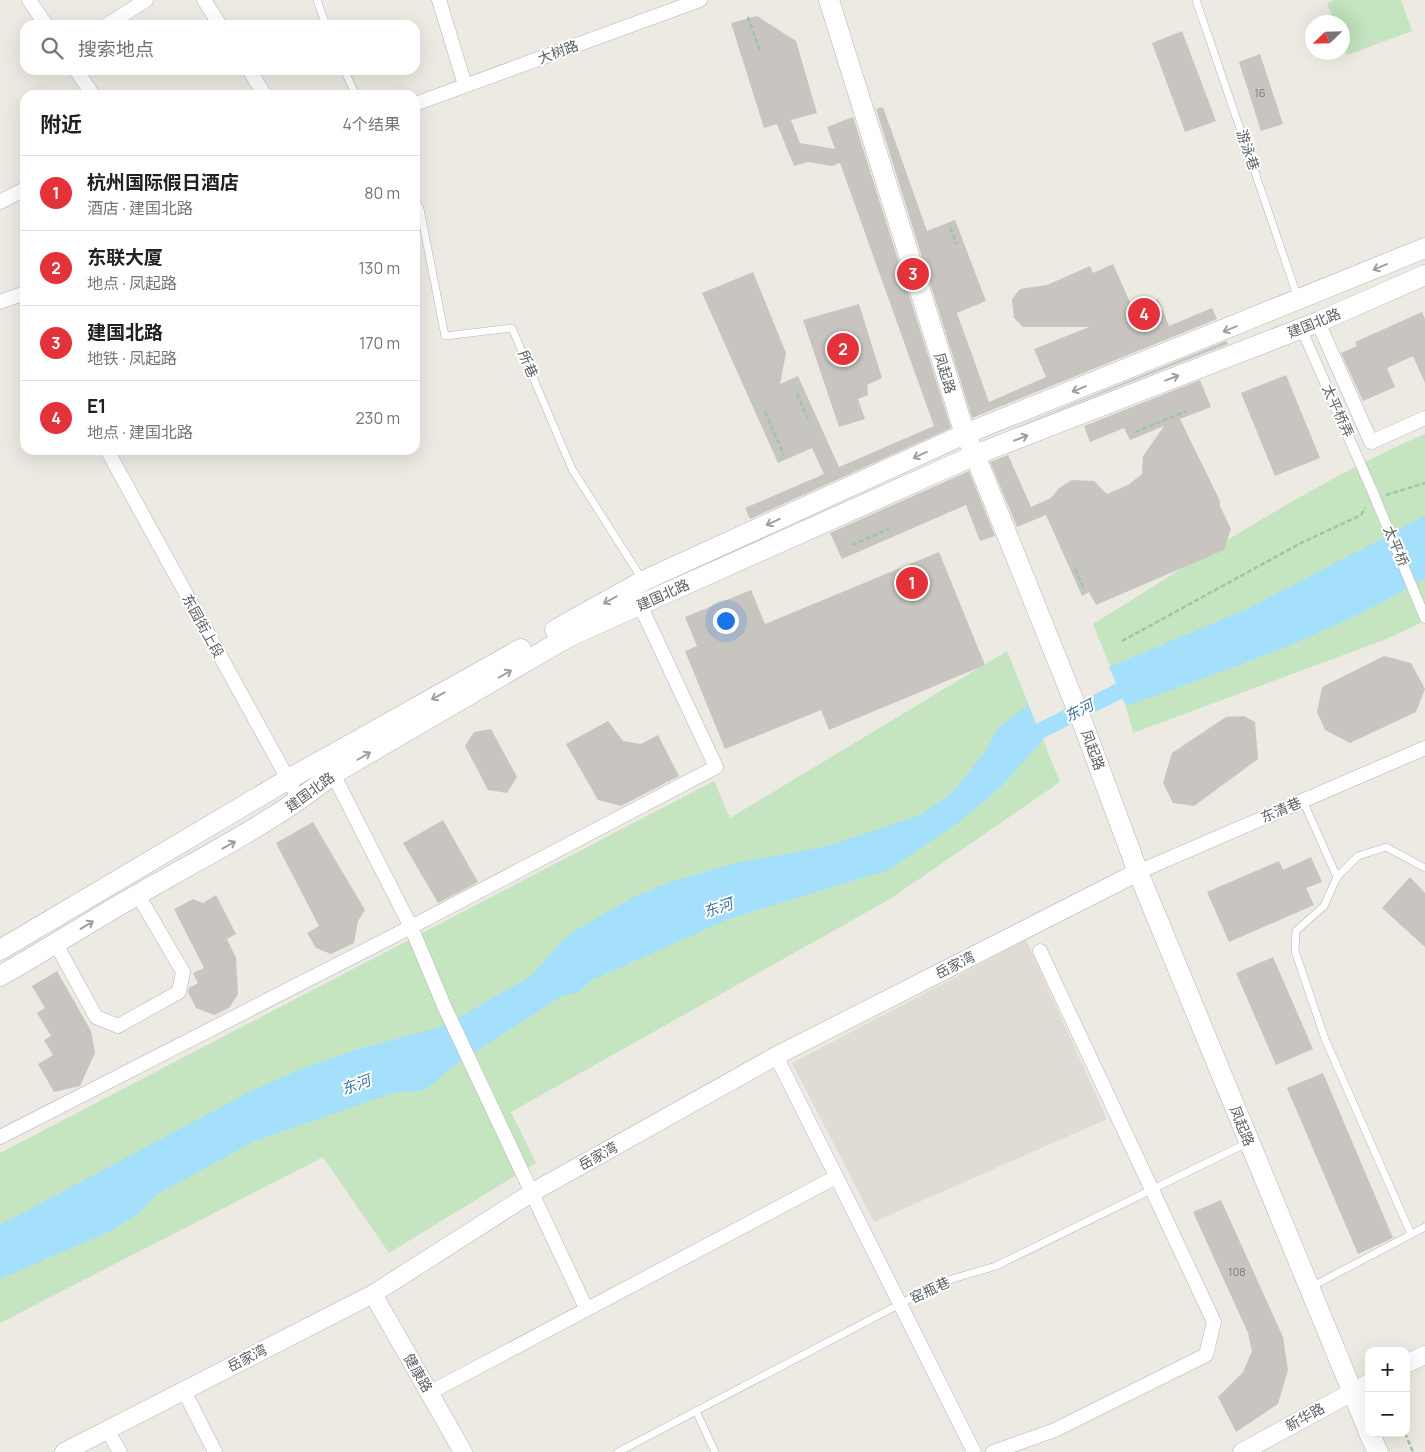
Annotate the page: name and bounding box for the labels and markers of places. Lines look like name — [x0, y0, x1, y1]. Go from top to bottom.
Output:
pin: 3 — [897, 255, 929, 293]
pin: 4 — [1128, 295, 1160, 333]
pin: 2 — [827, 330, 859, 368]
pin: 1 — [896, 564, 928, 602]

